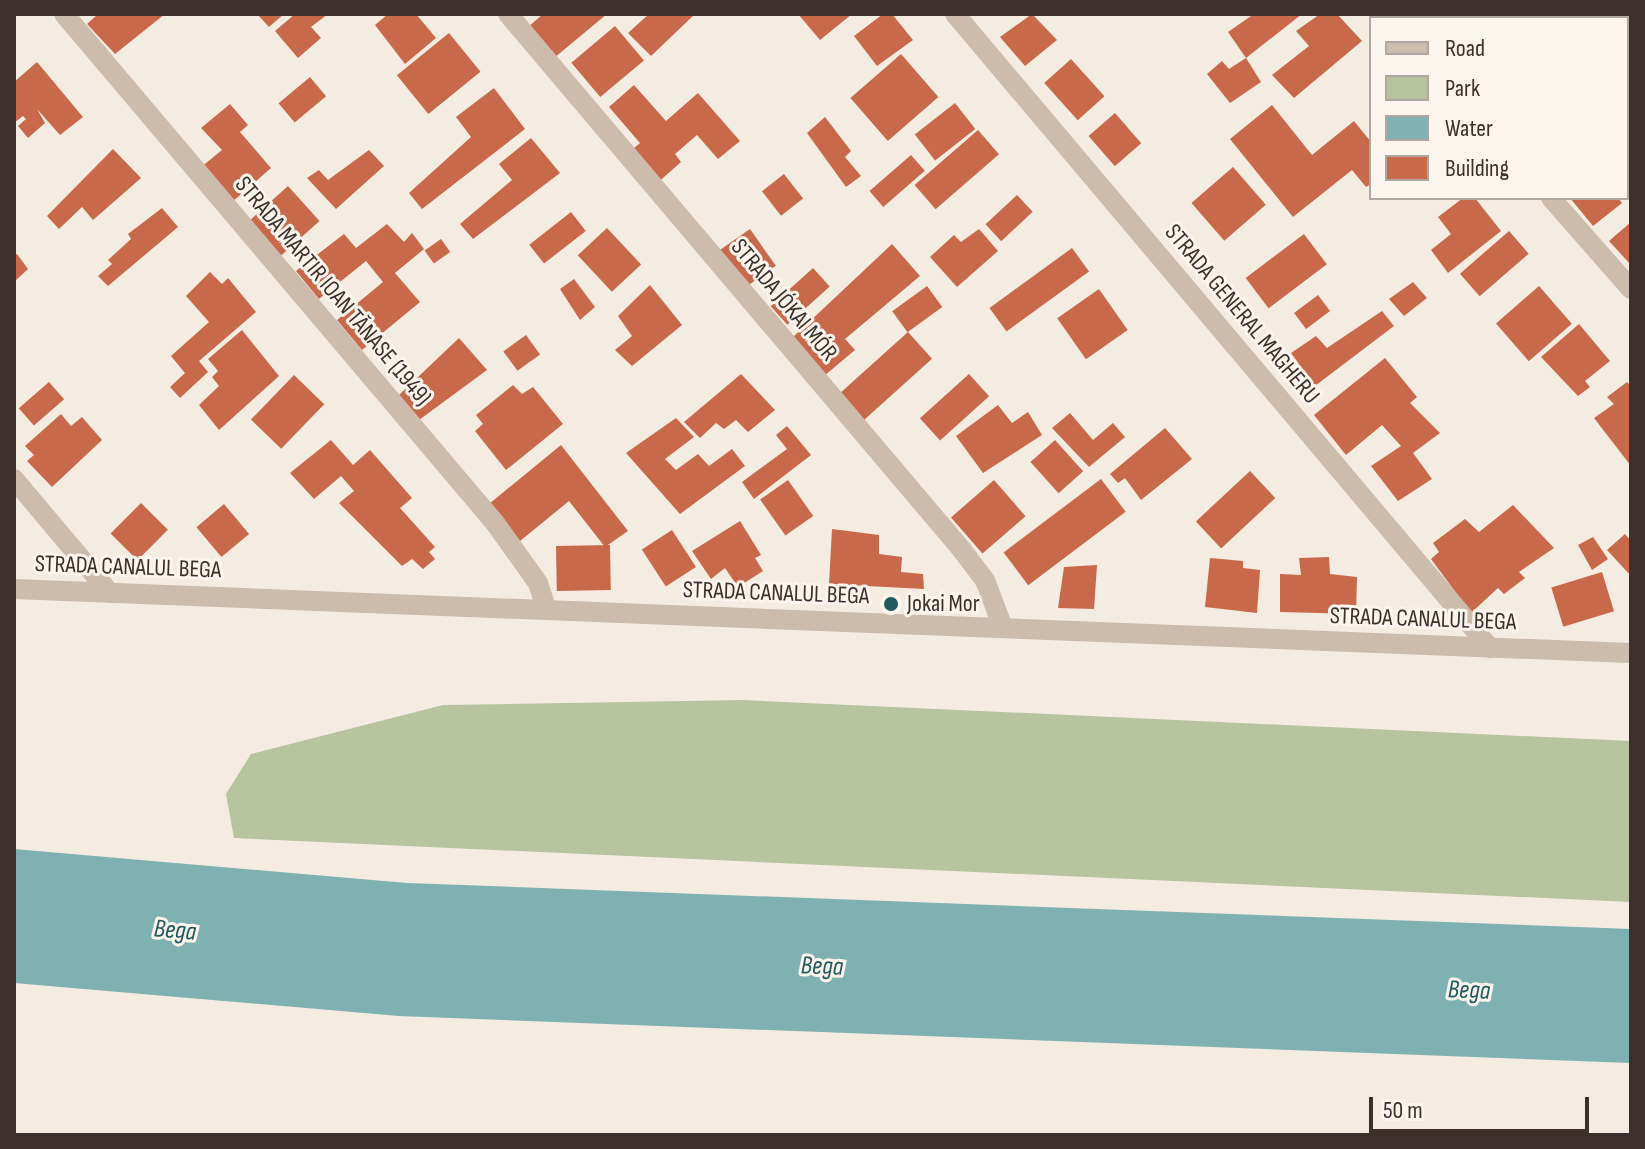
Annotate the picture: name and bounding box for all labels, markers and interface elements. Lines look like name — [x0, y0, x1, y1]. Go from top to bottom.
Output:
legend — [1369, 16, 1629, 200]
text: Road — [1445, 34, 1485, 63]
text: Park — [1445, 74, 1480, 103]
text: Water — [1445, 114, 1493, 143]
text: Building — [1445, 154, 1509, 183]
street label: STRADA MARTIR IOAN TĂNASE (1949) — [229, 171, 437, 411]
street label: STRADA GENERAL MAGHERU — [1158, 218, 1326, 410]
street label: STRADA JÓKAI MÓR — [725, 233, 843, 367]
street label: STRADA CANALUL BEGA — [34, 549, 222, 585]
street label: STRADA CANALUL BEGA — [682, 575, 870, 611]
place label: Jokai Mor — [907, 590, 980, 618]
marker: Jokai Mor — [882, 595, 900, 613]
street label: STRADA CANALUL BEGA — [1329, 601, 1517, 637]
water label: Bega — [152, 914, 198, 948]
water label: Bega — [800, 951, 844, 983]
water label: Bega — [1447, 975, 1491, 1007]
scale bar — [1373, 1081, 1593, 1131]
text: 50 m — [1383, 1096, 1423, 1125]

